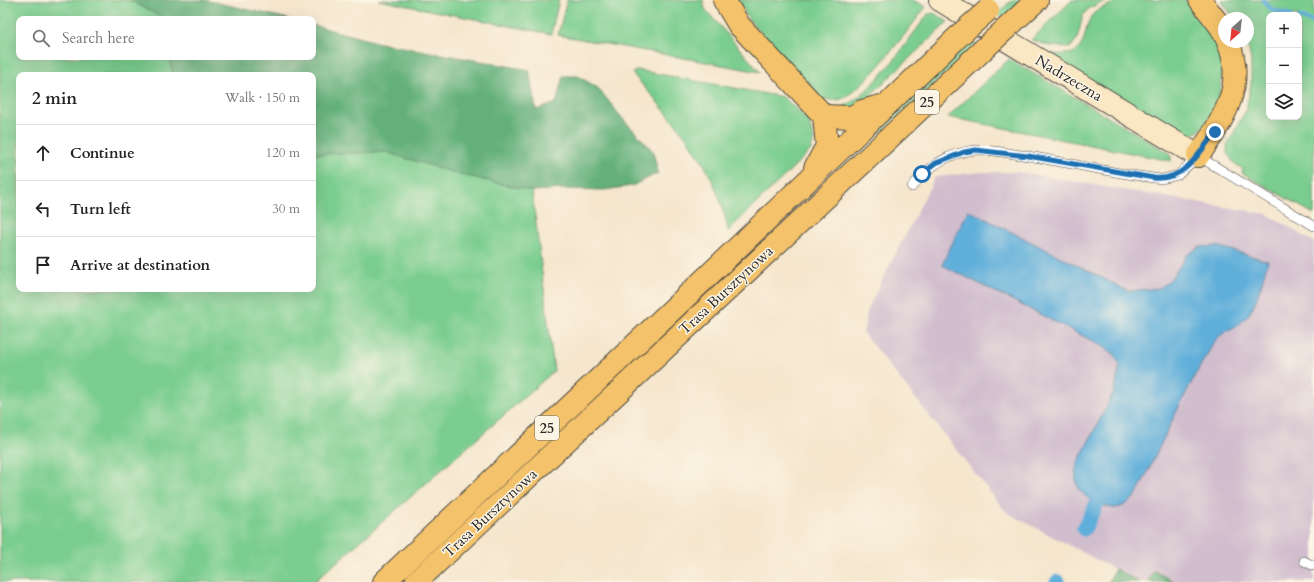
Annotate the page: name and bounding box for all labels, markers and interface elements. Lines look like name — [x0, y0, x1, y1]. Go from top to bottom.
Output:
north arrow — [1218, 12, 1254, 48]
map controls — [1266, 12, 1302, 120]
button: + — [1266, 12, 1302, 48]
search box — [16, 16, 316, 60]
icon: search — [30, 27, 52, 49]
text: Search here — [62, 28, 135, 48]
button: − — [1266, 48, 1302, 84]
street label: Nadrzeczna — [1032, 50, 1107, 106]
button: layers — [1266, 84, 1302, 120]
text: 2 min — [32, 87, 77, 110]
text: Walk · 150 m — [225, 89, 300, 107]
road number: 25 — [915, 90, 939, 114]
route end — [1206, 123, 1224, 141]
icon: ahead — [32, 142, 54, 164]
text: Continue — [70, 143, 135, 163]
text: 120 m — [266, 144, 300, 162]
route start — [913, 165, 931, 183]
icon: left — [32, 198, 54, 220]
text: Turn left — [70, 199, 131, 219]
text: 30 m — [272, 200, 300, 218]
street label: Trasa Bursztynowa — [675, 241, 778, 339]
icon: arrive — [32, 254, 54, 276]
text: Arrive at destination — [70, 255, 210, 275]
road number: 25 — [535, 416, 559, 440]
street label: Trasa Bursztynowa — [439, 464, 542, 562]

